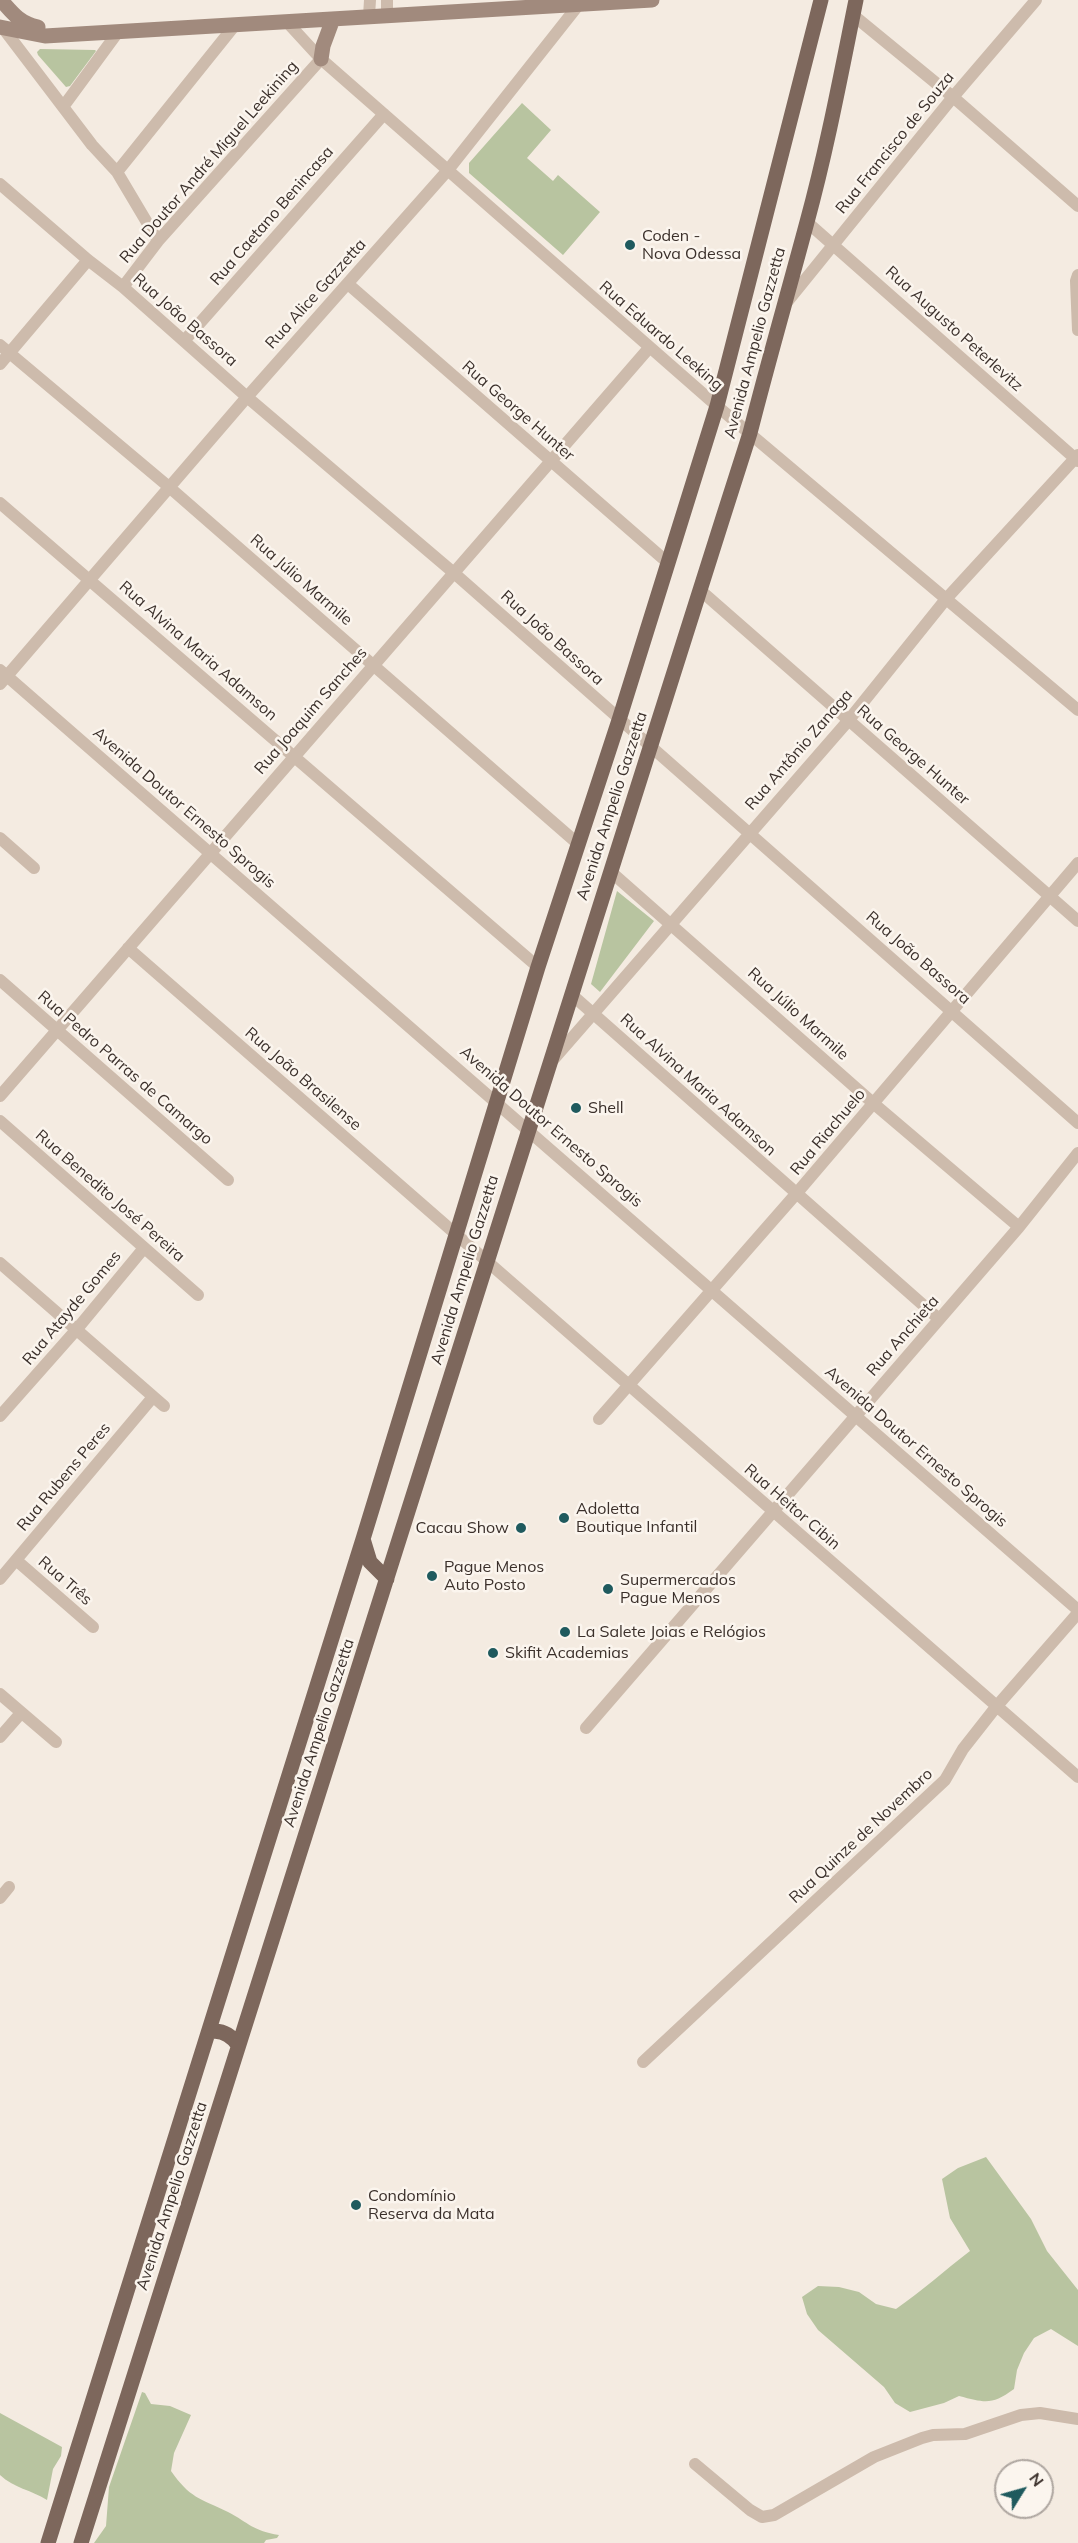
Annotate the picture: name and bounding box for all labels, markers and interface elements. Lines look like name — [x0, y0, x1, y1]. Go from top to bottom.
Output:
street label: Rua Doutor André Miguel Leekining — [116, 57, 302, 267]
street label: Rua Francisco de Souza — [832, 68, 958, 218]
street label: Rua Caetano Benincasa — [206, 143, 338, 289]
place label: Coden - Nova Odessa — [642, 226, 741, 264]
street label: Rua Alice Gazzetta — [262, 235, 370, 353]
marker: Coden - Nova Odessa — [623, 238, 637, 252]
street label: Avenida Ampelio Gazzetta — [720, 245, 790, 441]
street label: Rua Augusto Peterlevitz — [881, 262, 1027, 396]
street label: Rua João Bassora — [129, 269, 241, 371]
street label: Rua Eduardo Leeking — [595, 277, 727, 395]
street label: Rua George Hunter — [458, 357, 578, 465]
street label: Rua Júlio Marmile — [246, 530, 356, 630]
street label: Rua Alvina Maria Adamson — [115, 577, 281, 725]
street label: Rua João Bassora — [496, 587, 608, 689]
street label: Rua Joaquim Sanches — [251, 644, 371, 778]
street label: Rua Antônio Zanaga — [741, 686, 857, 814]
street label: Rua George Hunter — [853, 701, 973, 809]
street label: Avenida Ampelio Gazzetta — [572, 709, 652, 903]
street label: Avenida Doutor Ernesto Sprogis — [89, 723, 279, 893]
street label: Rua João Bassora — [862, 907, 974, 1009]
street label: Rua Júlio Marmile — [744, 964, 852, 1064]
street label: Rua Pedro Parras de Camargo — [34, 987, 216, 1149]
street label: Rua Alvina Maria Adamson — [616, 1010, 780, 1160]
street label: Rua João Brasilense — [241, 1023, 365, 1135]
street label: Avenida Doutor Ernesto Sprogis — [456, 1042, 646, 1212]
street label: Rua Riachuelo — [786, 1085, 870, 1179]
place label: Shell — [588, 1098, 624, 1118]
marker: Shell — [569, 1101, 583, 1115]
street label: Rua Benedito José Pereira — [31, 1126, 189, 1266]
street label: Avenida Ampelio Gazzetta — [427, 1173, 503, 1367]
street label: Rua Atayde Gomes — [19, 1247, 125, 1369]
street label: Rua Anchieta — [863, 1292, 943, 1380]
street label: Avenida Doutor Ernesto Sprogis — [821, 1362, 1011, 1532]
street label: Rua Rubens Peres — [13, 1419, 115, 1535]
street label: Rua Heitor Cibin — [740, 1460, 844, 1554]
place label: Adoletta Boutique Infantil — [576, 1499, 697, 1537]
marker: Adoletta Boutique Infantil — [557, 1511, 571, 1525]
place label: Cacau Show — [416, 1518, 509, 1538]
marker: Cacau Show — [514, 1521, 528, 1535]
street label: Rua Três — [34, 1552, 96, 1610]
place label: Pague Menos Auto Posto — [444, 1557, 544, 1595]
marker: Pague Menos Auto Posto — [425, 1569, 439, 1583]
place label: Supermercados Pague Menos — [620, 1570, 736, 1608]
marker: Supermercados Pague Menos — [601, 1582, 615, 1596]
place label: La Salete Joias e Relógios — [577, 1622, 766, 1642]
marker: La Salete Joias e Relógios — [558, 1625, 572, 1639]
street label: Avenida Ampelio Gazzetta — [279, 1636, 359, 1830]
place label: Skifit Academias — [505, 1643, 629, 1663]
marker: Skifit Academias — [486, 1646, 500, 1660]
street label: Rua Quinze de Novembro — [785, 1765, 937, 1907]
street label: Avenida Ampelio Gazzetta — [132, 2099, 212, 2293]
place label: Condomínio Reserva da Mata — [368, 2186, 495, 2224]
marker: Condomínio Reserva da Mata — [349, 2198, 363, 2212]
north arrow — [994, 2459, 1054, 2519]
text: N — [1025, 2469, 1048, 2490]

